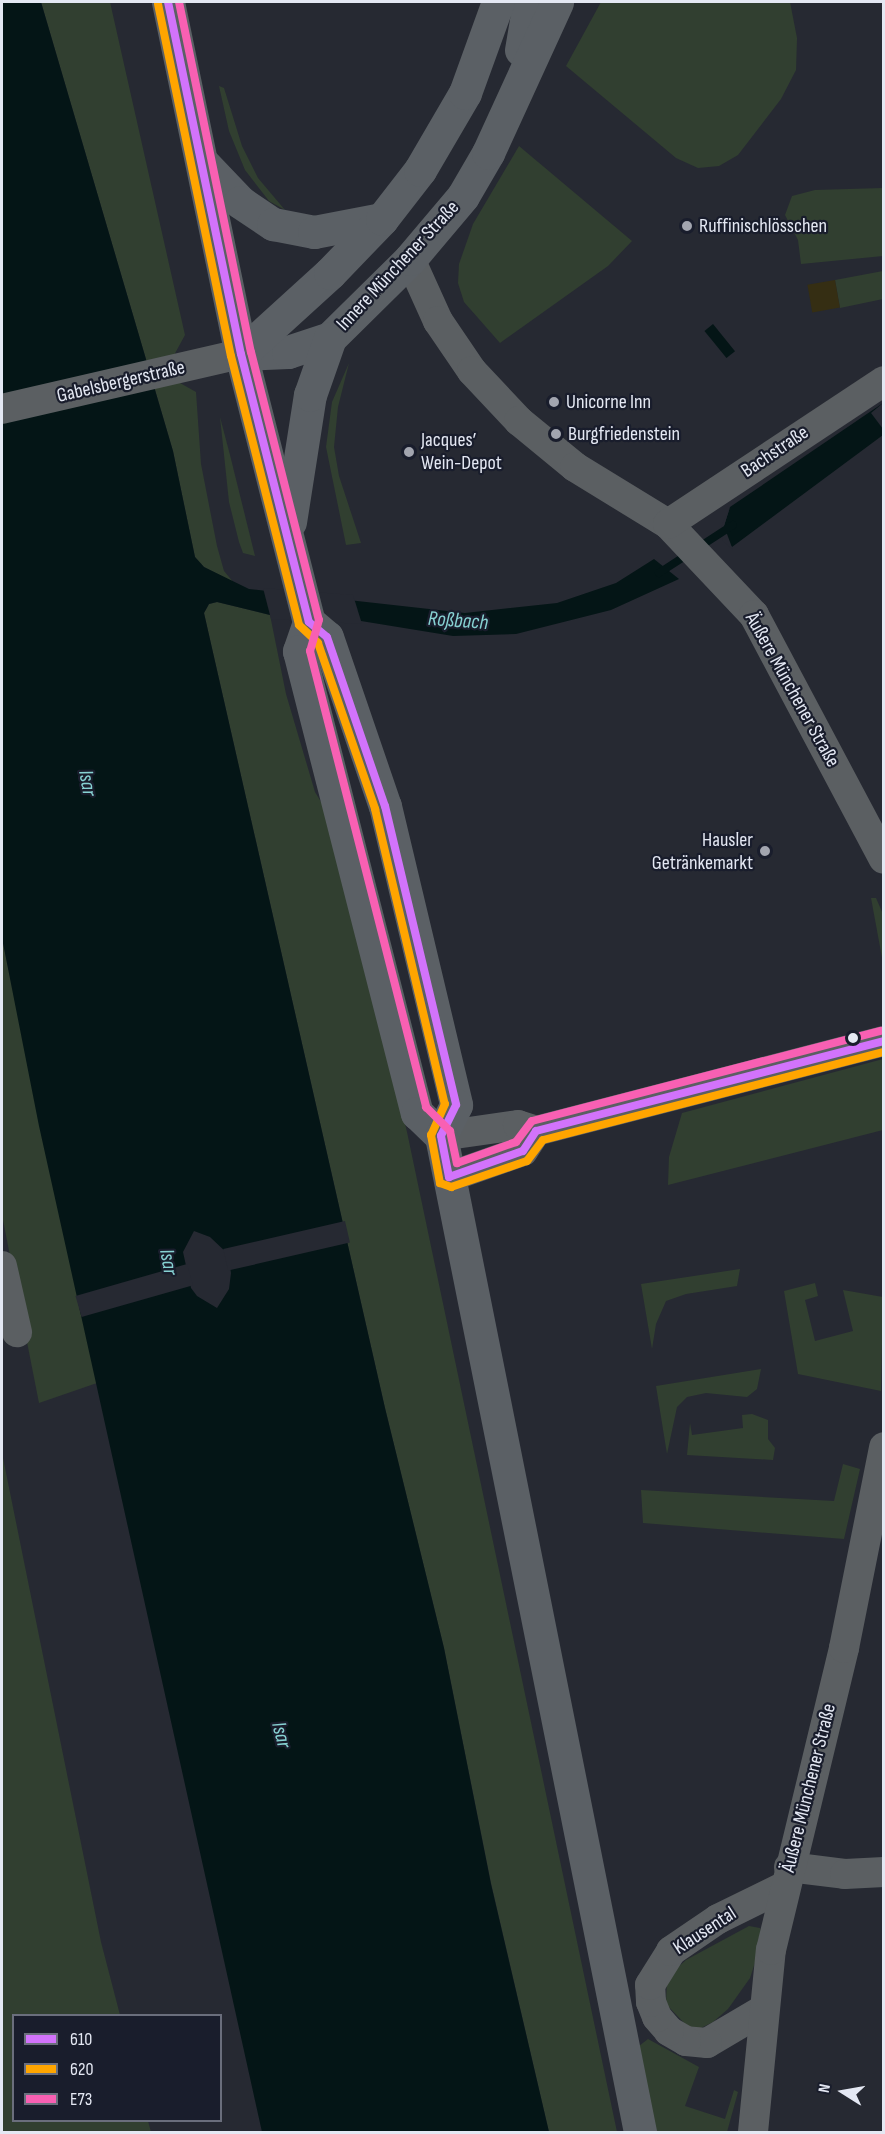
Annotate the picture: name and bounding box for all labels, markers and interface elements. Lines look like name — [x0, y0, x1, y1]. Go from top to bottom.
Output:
street label: Innere Münchener Straße — [332, 196, 464, 336]
place label: Ruffinischlösschen — [699, 214, 827, 238]
marker: Ruffinischlösschen — [680, 219, 694, 233]
street label: Gabelsbergerstraße — [55, 356, 187, 408]
place label: Unicorne Inn — [566, 390, 651, 414]
marker: Unicorne Inn — [547, 395, 561, 409]
street label: Bachstraße — [737, 421, 813, 483]
place label: Burgfriedenstein — [568, 422, 680, 446]
marker: Burgfriedenstein — [549, 427, 563, 441]
place label: Jacques’ Wein-Depot — [421, 428, 502, 475]
marker: Jacques’ Wein-Depot — [402, 445, 416, 459]
water label: Roßbach — [427, 606, 489, 636]
street label: Äußere Münchener Straße — [740, 608, 844, 772]
water label: Isar — [72, 768, 102, 798]
place label: Hausler Getränkemarkt — [652, 828, 753, 875]
marker: Hausler Getränkemarkt — [758, 844, 772, 858]
unlabelled marker — [847, 1032, 859, 1044]
water label: Isar — [153, 1247, 183, 1277]
street label: Äußere Münchener Straße — [776, 1701, 842, 1875]
water label: Isar — [266, 1719, 296, 1751]
street label: Klausental — [669, 1902, 741, 1960]
legend — [12, 2014, 222, 2122]
text: 610 — [70, 2029, 92, 2050]
text: 620 — [70, 2059, 94, 2080]
north arrow — [813, 2062, 873, 2122]
text: N — [815, 2082, 835, 2094]
text: E73 — [70, 2089, 92, 2110]

